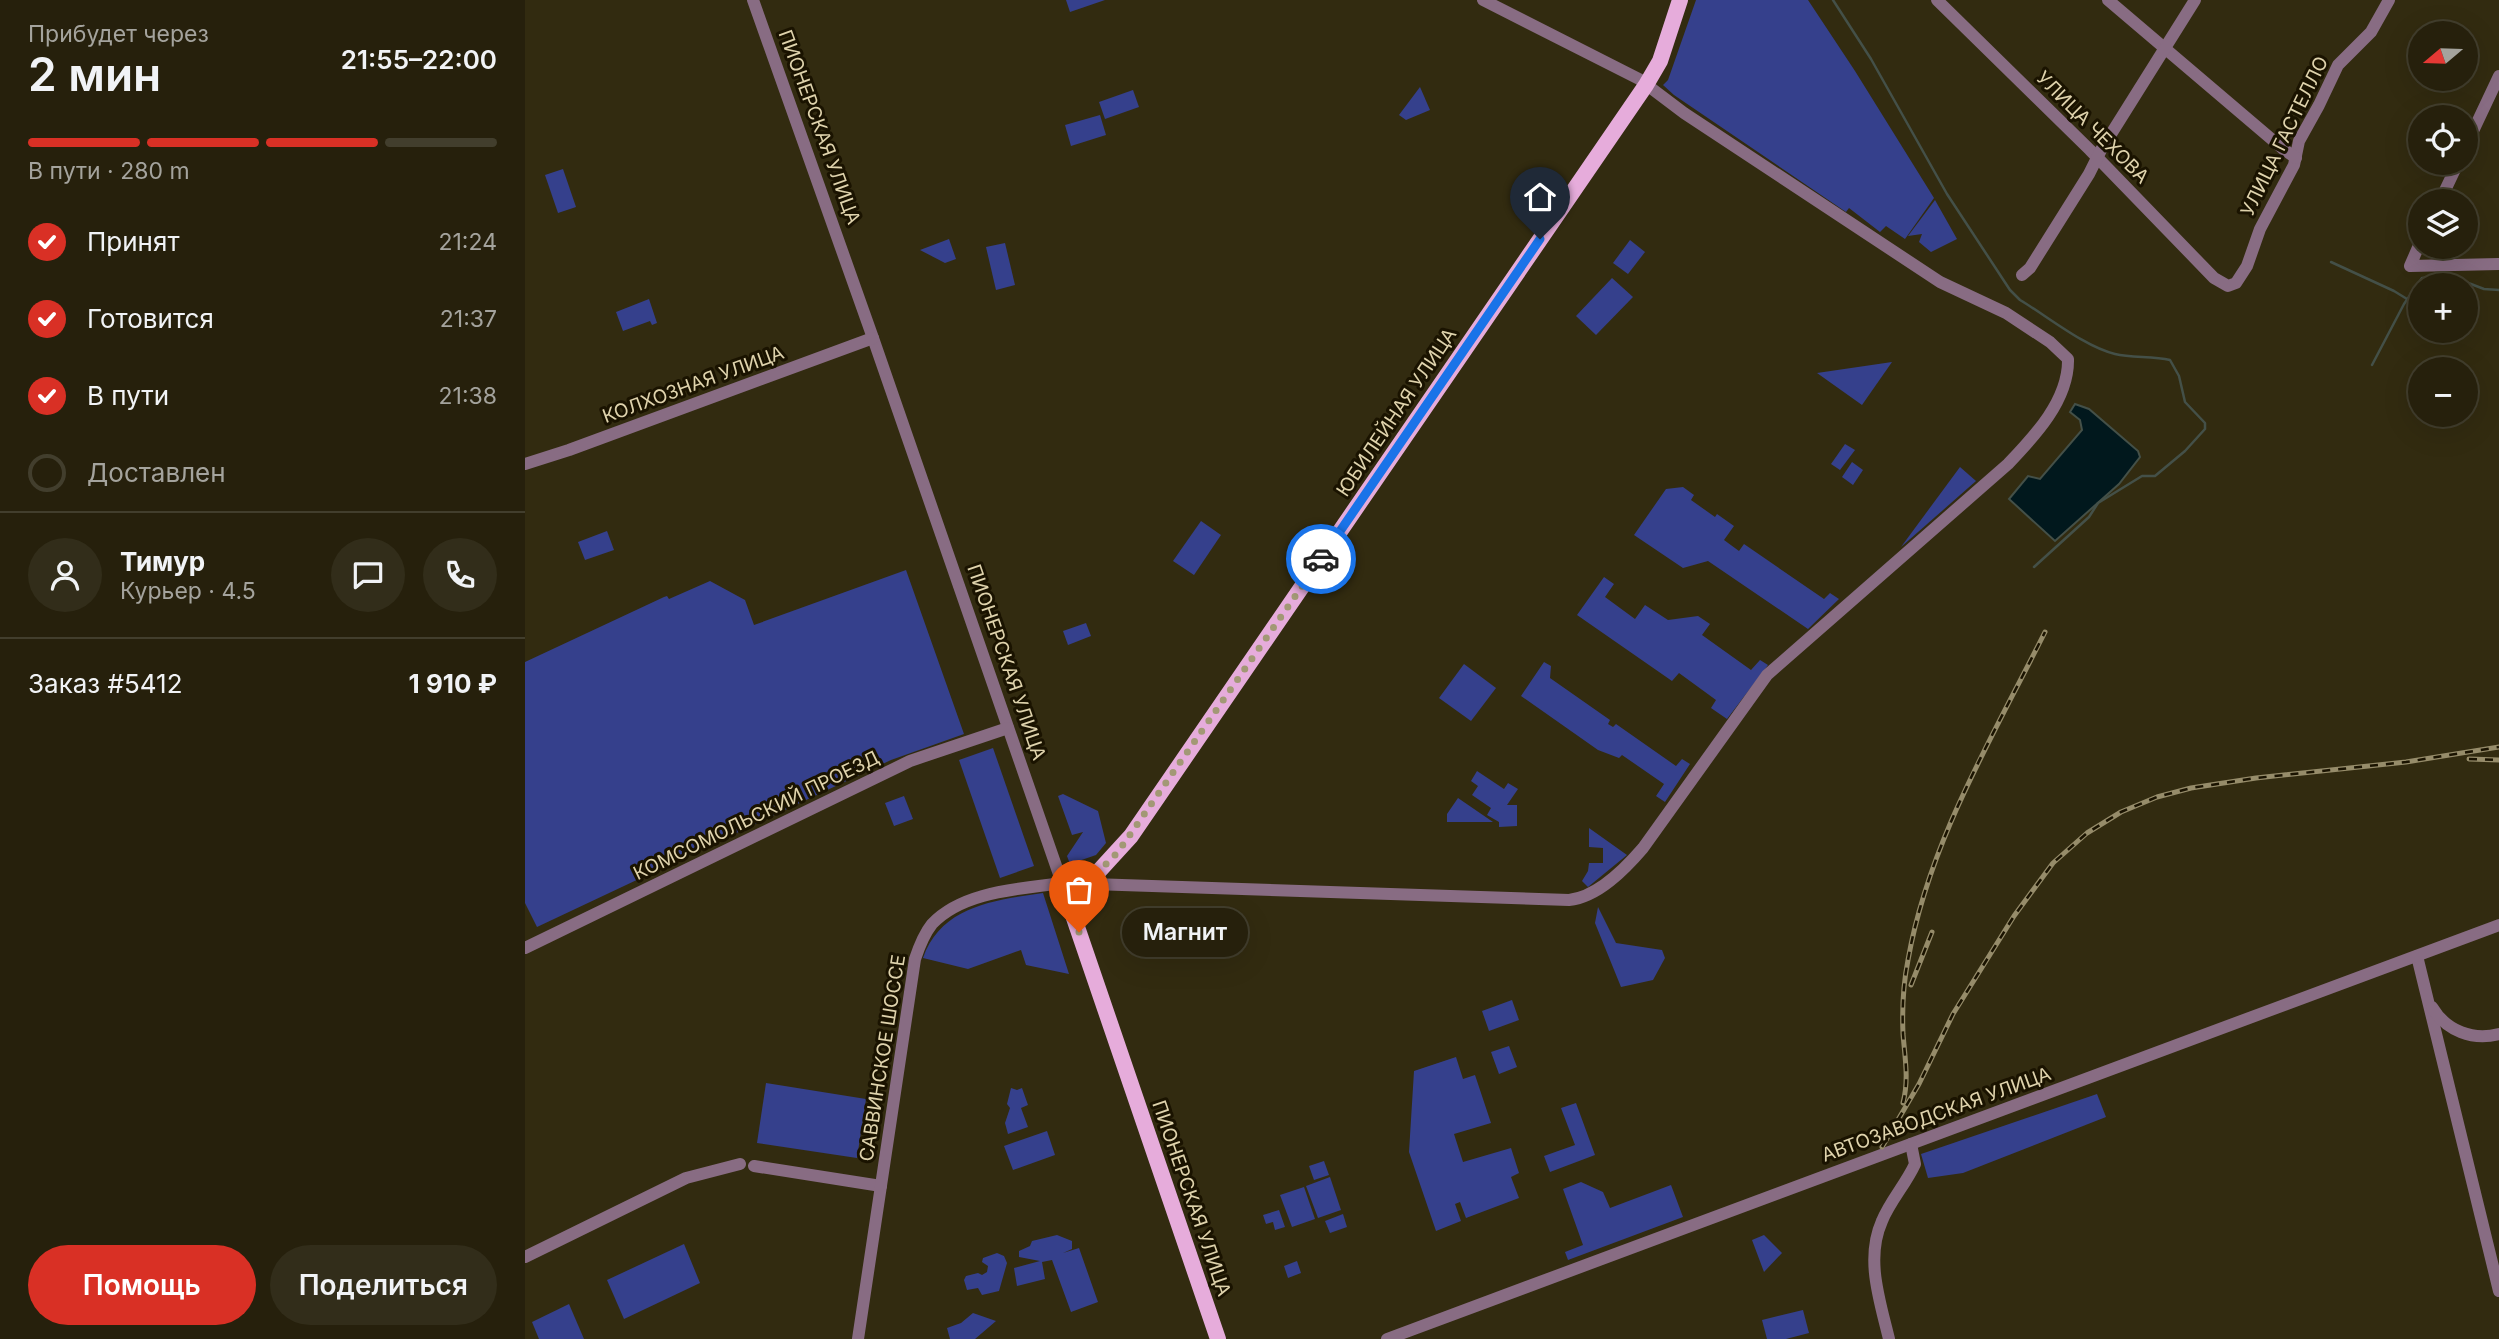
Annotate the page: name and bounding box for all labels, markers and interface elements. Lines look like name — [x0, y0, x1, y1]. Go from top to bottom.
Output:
text: Прибудет через — [28, 20, 209, 48]
north arrow — [2408, 21, 2478, 91]
map controls — [2408, 21, 2478, 427]
street label: ПИОНЕРСКАЯ УЛИЦА — [774, 27, 865, 228]
text: 21:55–22:00 — [341, 44, 497, 75]
text: 2 мин — [28, 46, 161, 102]
street label: УЛИЦА ГАСТЕЛЛО — [2236, 53, 2333, 220]
street label: УЛИЦА ЧЕХОВА — [2032, 66, 2154, 188]
button: locate — [2408, 105, 2478, 175]
text: В пути · 280 m — [28, 157, 190, 185]
pin — [1510, 167, 1570, 239]
icon: home — [1521, 178, 1559, 216]
button: layers — [2408, 189, 2478, 259]
icon: check — [28, 223, 66, 261]
text: Принят — [87, 226, 180, 257]
text: 21:24 — [438, 228, 497, 256]
button: + — [2408, 273, 2478, 343]
icon: check — [28, 300, 66, 338]
text: Готовится — [87, 303, 214, 334]
text: 21:37 — [440, 305, 497, 333]
street label: ЮБИЛЕЙНАЯ УЛИЦА — [1331, 323, 1461, 501]
street label: КОЛХОЗНАЯ УЛИЦА — [599, 341, 787, 428]
button: − — [2408, 357, 2478, 427]
icon: check — [28, 377, 66, 415]
text: В пути — [87, 380, 169, 411]
text: 21:38 — [439, 382, 497, 410]
text: Доставлен — [87, 457, 226, 488]
courier — [1286, 524, 1356, 594]
button: person — [28, 538, 102, 612]
button: chat — [331, 538, 405, 612]
button: phone — [423, 538, 497, 612]
icon: car — [1302, 540, 1340, 578]
text: Тимур — [120, 546, 205, 577]
street label: ПИОНЕРСКАЯ УЛИЦА — [962, 561, 1051, 763]
text: Курьер · 4.5 — [120, 577, 256, 605]
text: Заказ #5412 — [28, 668, 183, 699]
text: 1 910 ₽ — [409, 668, 497, 699]
street label: КОМСОМОЛЬСКИЙ ПРОЕЗД — [629, 745, 883, 885]
pin — [1049, 860, 1109, 932]
icon: bag — [1060, 871, 1098, 909]
callout: Магнит — [1121, 908, 1247, 956]
text: Магнит — [1143, 918, 1227, 946]
street label: САВВИНСКОЕ ШОССЕ — [855, 953, 910, 1163]
street label: АВТОЗАВОДСКАЯ УЛИЦА — [1818, 1062, 2054, 1167]
street label: ПИОНЕРСКАЯ УЛИЦА — [1147, 1097, 1236, 1299]
button: Помощь — [28, 1245, 256, 1325]
button: Поделиться — [270, 1245, 497, 1325]

